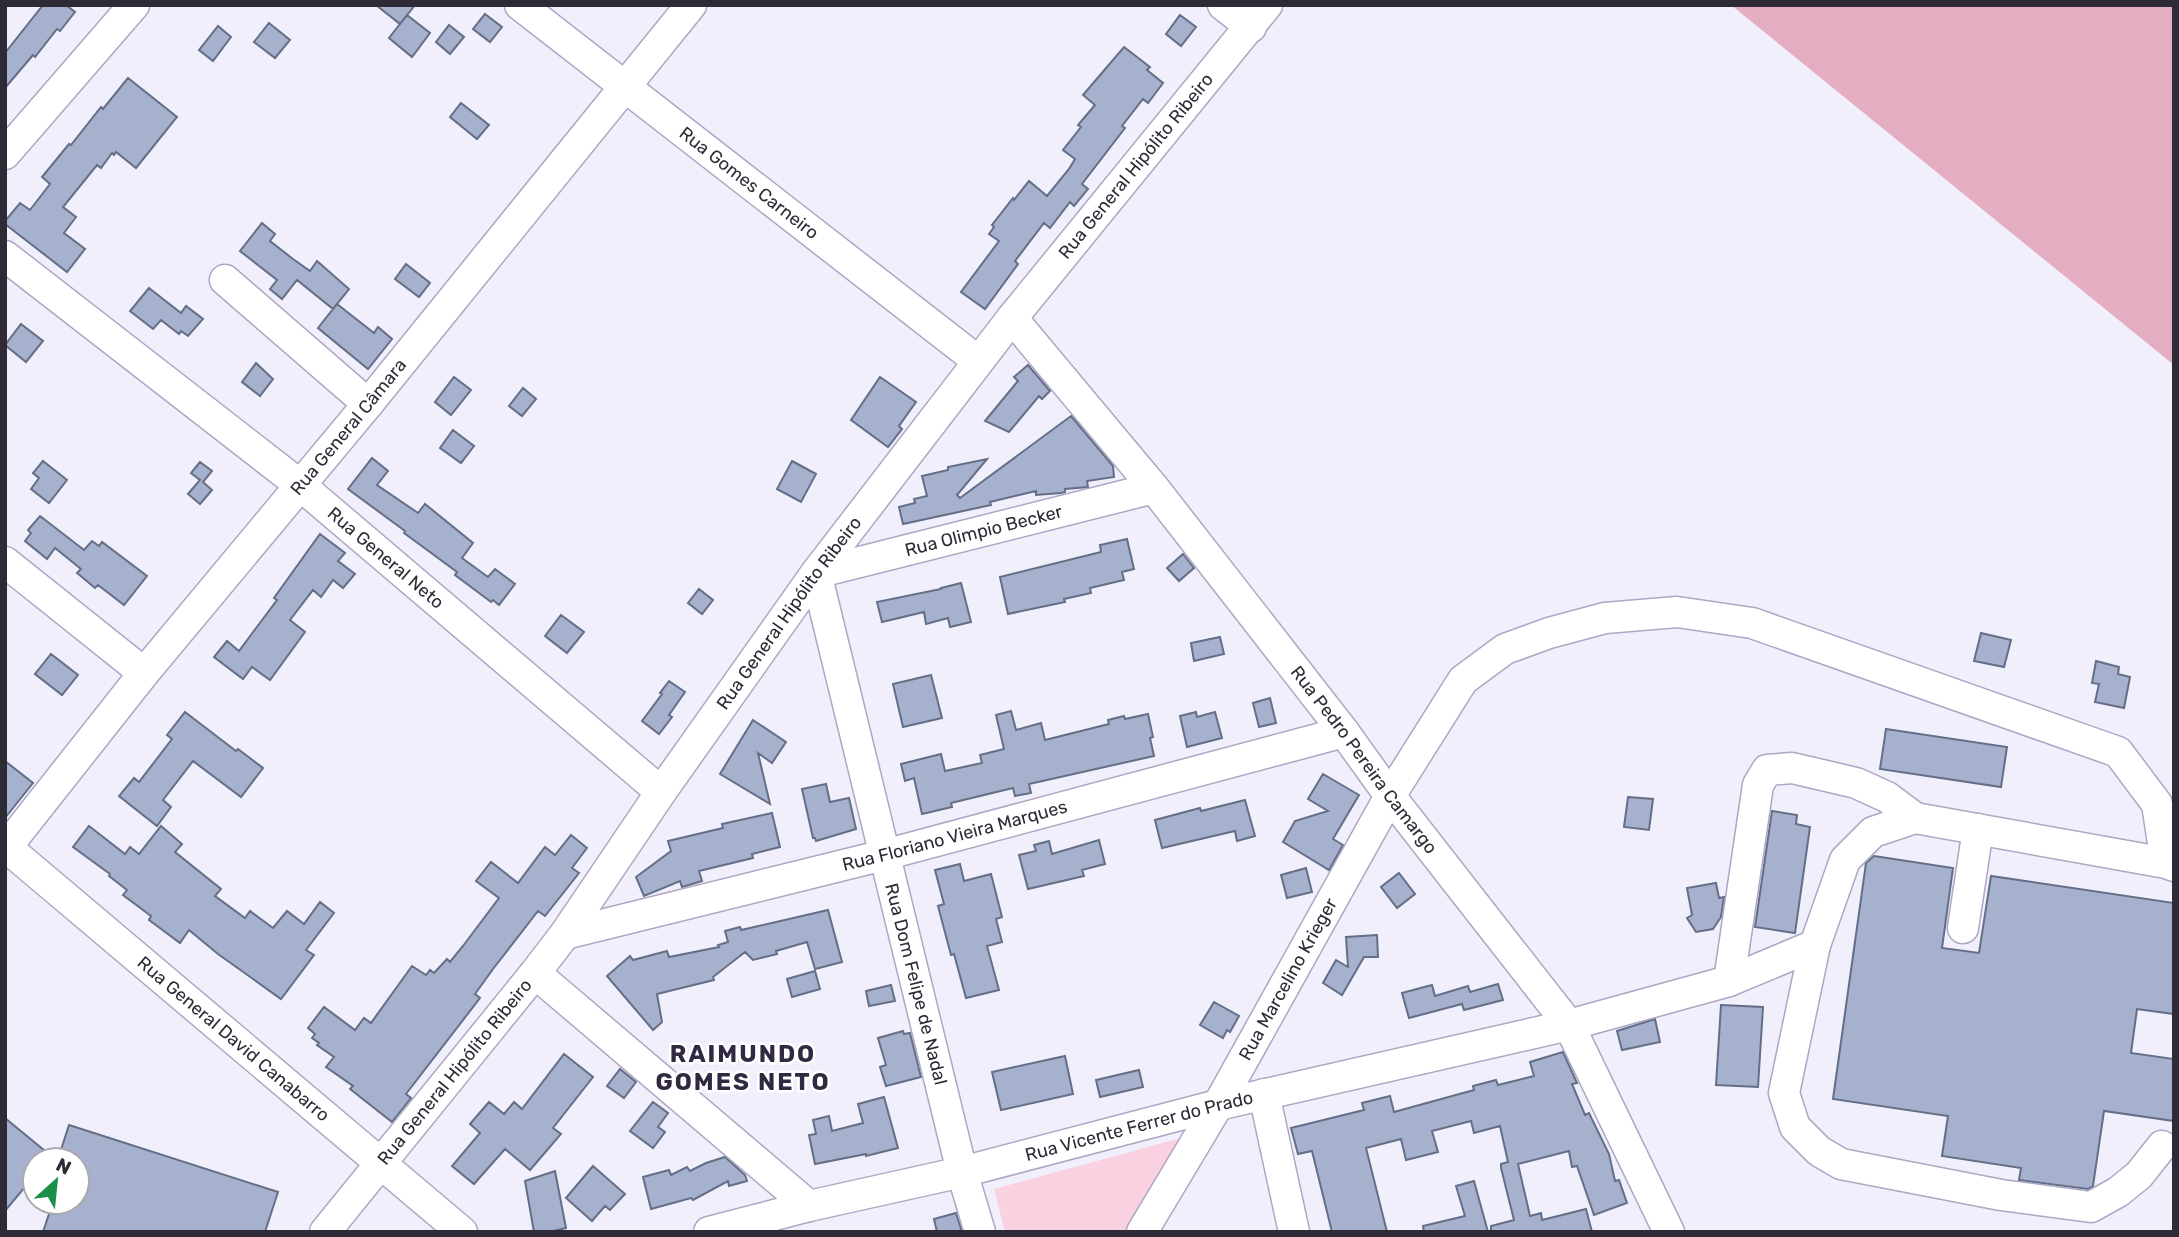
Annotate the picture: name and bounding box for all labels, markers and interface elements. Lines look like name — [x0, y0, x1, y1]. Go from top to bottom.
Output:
street label: Rua General Hipólito Ribeiro — [1054, 69, 1218, 263]
street label: Rua Gomes Carneiro — [675, 122, 823, 244]
street label: Rua General Câmara — [286, 354, 411, 500]
street label: Rua Olimpio Becker — [903, 500, 1065, 561]
street label: Rua General Neto — [323, 502, 448, 614]
street label: Rua General Hipólito Ribeiro — [712, 512, 866, 714]
street label: Rua Pedro Pereira Camargo — [1286, 662, 1442, 858]
street label: Rua Floriano Vieira Marques — [840, 795, 1070, 876]
street label: Rua Dom Felipe de Nadal — [880, 881, 952, 1087]
street label: Rua Marcelino Krieger — [1234, 894, 1342, 1064]
street label: Rua General David Canabarro — [133, 952, 334, 1126]
street label: Rua General Hipólito Ribeiro — [373, 975, 537, 1169]
district label: RAIMUNDO GOMES NETO — [655, 1040, 831, 1096]
street label: Rua Vicente Ferrer do Prado — [1023, 1086, 1255, 1166]
north arrow — [21, 1146, 91, 1216]
text: N — [52, 1153, 75, 1180]

